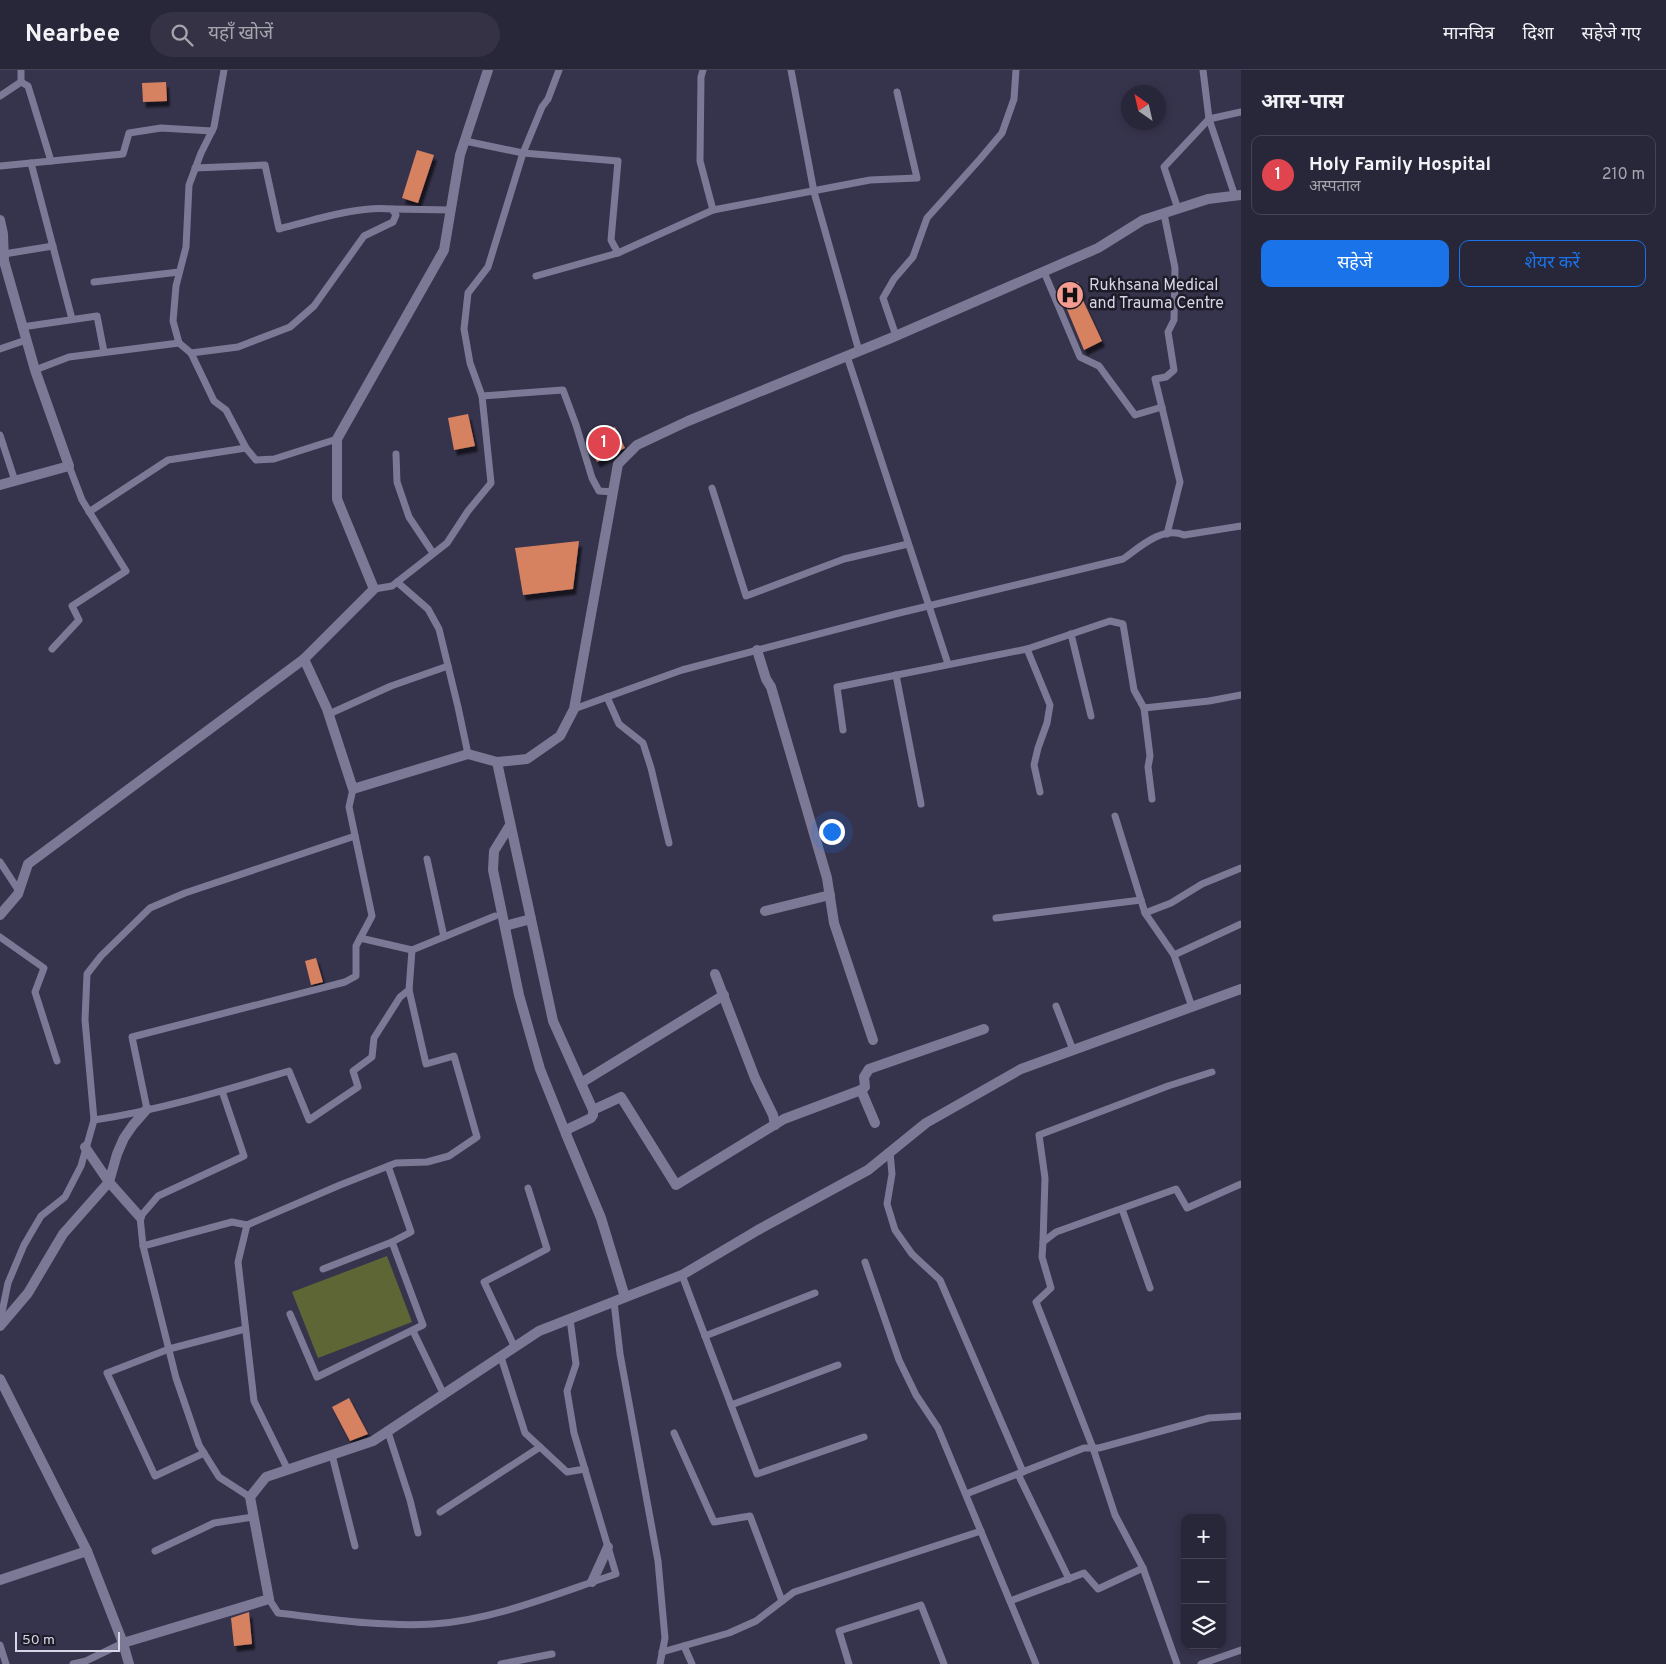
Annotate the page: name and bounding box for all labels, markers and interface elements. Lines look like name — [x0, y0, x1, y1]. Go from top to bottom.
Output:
search box — [150, 12, 500, 57]
text: Nearbee — [25, 20, 120, 50]
icon: search — [168, 21, 196, 49]
text: यहाँ खोजें — [208, 22, 273, 46]
text: मानचित्र — [1443, 23, 1494, 46]
text: दिशा — [1522, 23, 1554, 46]
text: सहेजे गए — [1582, 23, 1641, 46]
north arrow — [1121, 85, 1166, 130]
text: आस-पास — [1261, 89, 1344, 116]
text: Holy Family Hospital — [1309, 153, 1491, 177]
text: 1 — [1275, 165, 1281, 185]
text: 210 m — [1602, 165, 1645, 185]
text: अस्पताल — [1309, 177, 1361, 197]
button: सहेजें — [1261, 240, 1449, 287]
button: शेयर करें — [1459, 240, 1646, 287]
place label: Rukhsana Medical and Trauma Centre — [1089, 276, 1224, 314]
hospital icon: Rukhsana Medical and Trauma Centre — [1055, 280, 1085, 310]
pin: 1 — [588, 424, 620, 462]
your location — [819, 819, 845, 845]
map controls — [1181, 1514, 1226, 1649]
button: + — [1181, 1514, 1226, 1559]
button: − — [1181, 1559, 1226, 1604]
button: layers — [1181, 1604, 1226, 1649]
scale bar — [15, 1629, 120, 1652]
text: 50 m — [22, 1632, 55, 1649]

